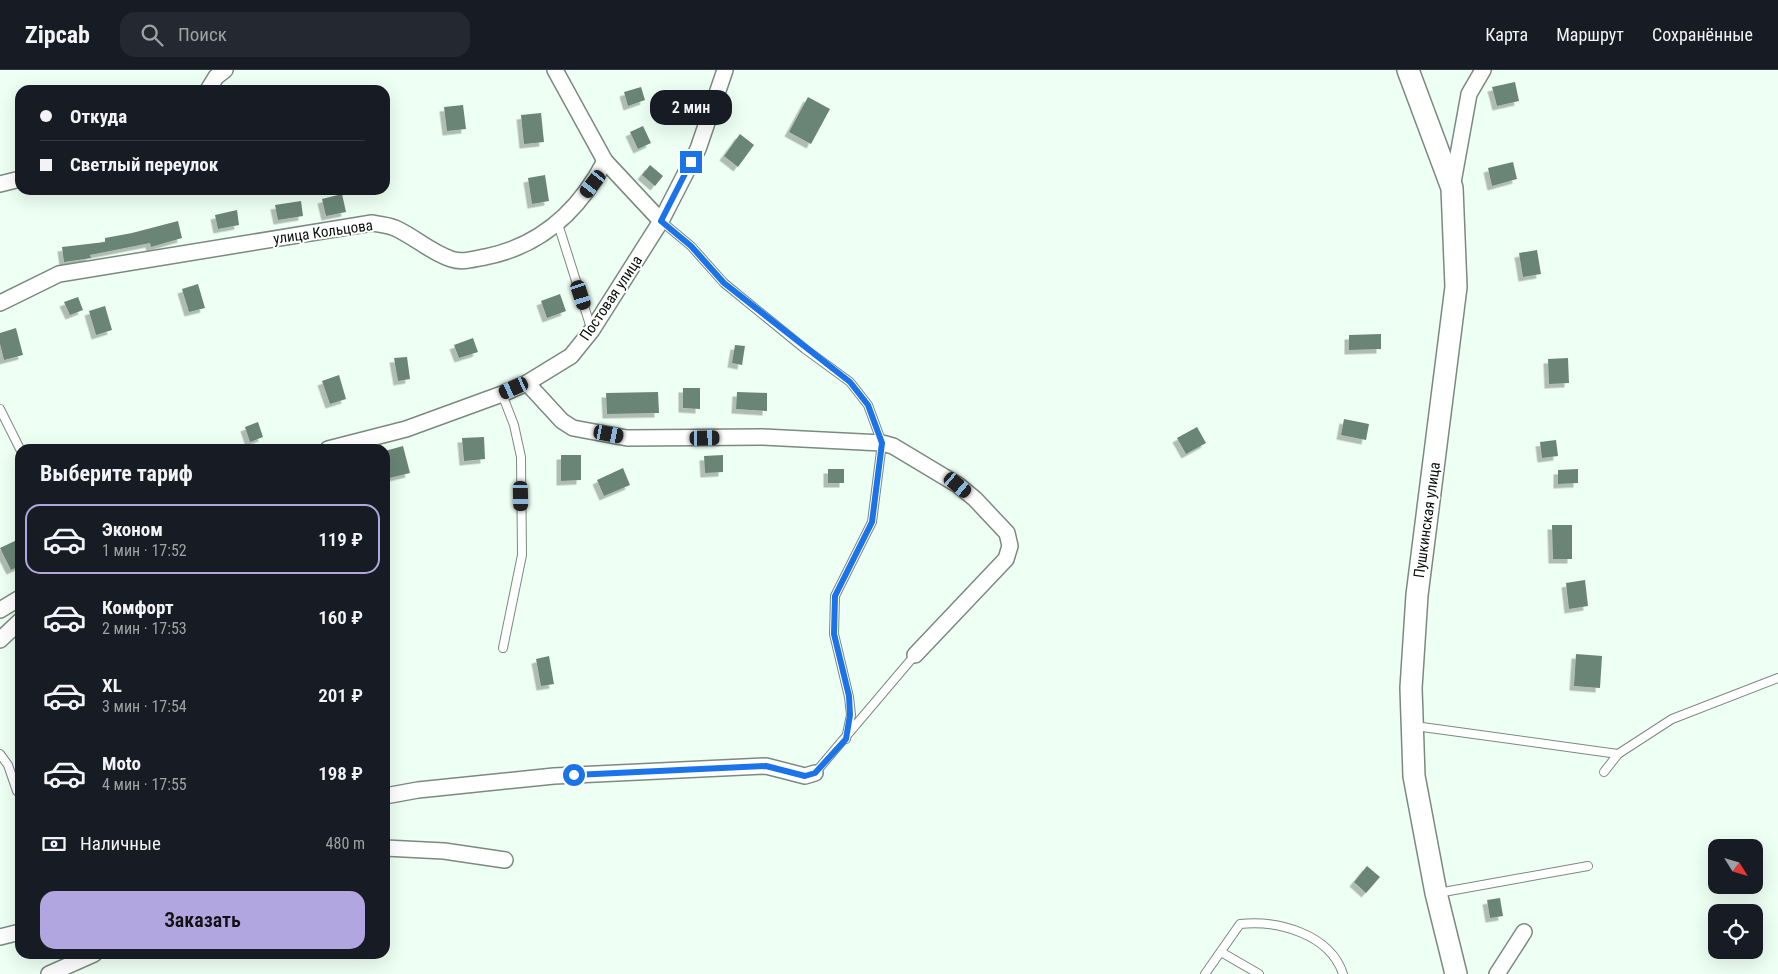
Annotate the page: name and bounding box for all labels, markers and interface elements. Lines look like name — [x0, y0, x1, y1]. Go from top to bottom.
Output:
search box — [120, 12, 470, 57]
text: Zipcab — [25, 21, 90, 49]
icon: search — [138, 21, 166, 49]
text: Поиск — [178, 23, 227, 46]
text: Карта — [1485, 24, 1528, 45]
text: Маршрут — [1556, 24, 1624, 45]
text: Сохранённые — [1652, 24, 1753, 45]
callout: 2 мин — [650, 89, 732, 124]
text: 2 мин — [672, 98, 710, 117]
text: Откуда — [70, 105, 127, 128]
route end — [680, 151, 702, 173]
text: Светлый переулок — [70, 153, 218, 176]
car — [577, 168, 608, 200]
street label: улица Кольцова — [272, 216, 374, 248]
street label: Постовая улица — [576, 252, 646, 344]
car — [569, 278, 592, 312]
car — [497, 375, 530, 401]
car — [592, 424, 625, 444]
car — [689, 430, 720, 446]
text: Выберите тариф — [40, 461, 193, 486]
street label: Пушкинская улица — [1410, 461, 1444, 579]
car — [941, 470, 974, 500]
car — [513, 481, 528, 511]
icon: car — [42, 517, 87, 562]
text: Эконом — [102, 518, 163, 541]
text: 119 ₽ — [318, 528, 363, 551]
text: 1 мин · 17:52 — [102, 541, 187, 560]
icon: car — [42, 595, 87, 640]
text: Комфорт — [102, 596, 174, 619]
text: 160 ₽ — [318, 606, 363, 629]
text: 2 мин · 17:53 — [102, 619, 187, 638]
icon: car — [42, 673, 87, 718]
text: XL — [102, 674, 122, 697]
text: 201 ₽ — [318, 684, 363, 707]
text: 3 мин · 17:54 — [102, 697, 187, 716]
icon: car — [42, 751, 87, 796]
text: Moto — [102, 752, 141, 775]
text: 198 ₽ — [318, 762, 363, 785]
route start — [563, 764, 585, 786]
text: 4 мин · 17:55 — [102, 775, 187, 794]
icon: cash — [40, 830, 68, 858]
text: Наличные — [80, 832, 161, 855]
text: 480 m — [326, 834, 365, 853]
north arrow — [1708, 839, 1762, 894]
map controls — [1708, 839, 1763, 959]
button: Заказать — [40, 891, 365, 949]
button: locate — [1708, 904, 1763, 959]

